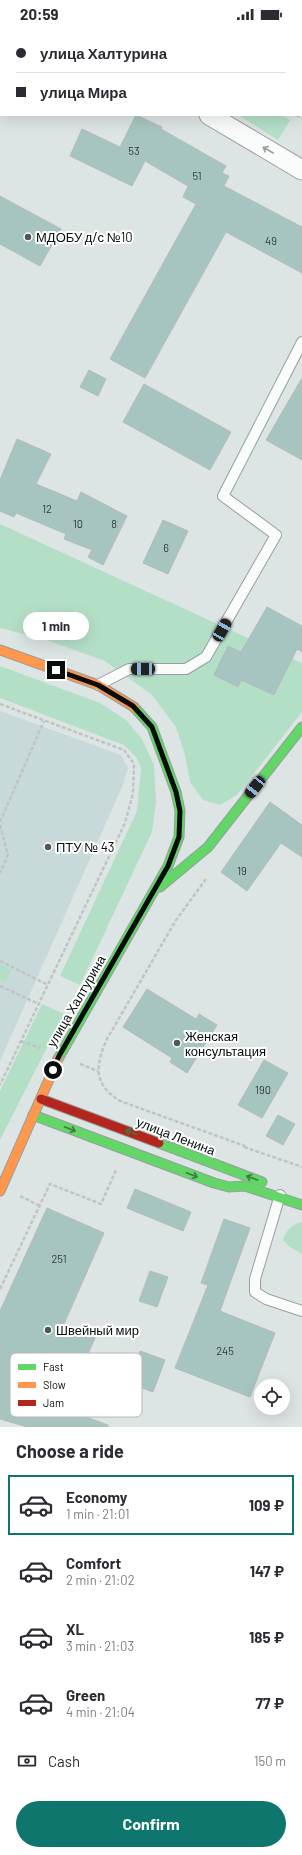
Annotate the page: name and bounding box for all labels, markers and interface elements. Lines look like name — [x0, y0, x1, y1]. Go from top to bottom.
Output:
text: 20:59 — [20, 5, 58, 23]
text: улица Халтурина — [40, 44, 167, 62]
text: улица Мира — [40, 83, 127, 101]
house number: 53 — [128, 144, 140, 157]
one-way arrow — [262, 145, 274, 153]
house number: 51 — [192, 169, 202, 182]
place label: МДОБУ д/с №10 — [36, 229, 133, 245]
marker: МДОБУ д/с №10 — [23, 232, 33, 242]
house number: 49 — [265, 234, 277, 247]
house number: 12 — [42, 502, 52, 515]
house number: 10 — [73, 517, 83, 530]
house number: 8 — [111, 517, 117, 530]
house number: 6 — [163, 541, 169, 554]
callout: 1 min — [23, 612, 89, 640]
car — [211, 617, 233, 643]
text: 1 min — [42, 618, 70, 634]
route end — [47, 661, 65, 679]
car — [131, 663, 155, 675]
car — [243, 774, 267, 800]
place label: ПТУ № 43 — [56, 839, 115, 855]
marker: ПТУ № 43 — [43, 842, 53, 852]
house number: 19 — [237, 864, 247, 877]
street label: улица Халтурина — [43, 952, 109, 1050]
place label: Женская консультация — [185, 1028, 266, 1059]
marker: Женская консультация — [172, 1038, 182, 1048]
route start — [44, 1061, 62, 1079]
house number: 190 — [255, 1083, 271, 1096]
street label: улица Ленина — [134, 1114, 218, 1159]
one-way arrow — [63, 1126, 76, 1133]
one-way arrow — [125, 1128, 137, 1136]
one-way arrow — [185, 1171, 197, 1179]
one-way arrow — [247, 1174, 259, 1182]
house number: 251 — [51, 1252, 67, 1265]
place label: Швейный мир — [56, 1322, 139, 1338]
marker: Швейный мир — [43, 1325, 53, 1335]
house number: 245 — [216, 1344, 234, 1357]
legend — [10, 1353, 142, 1417]
text: Fast — [43, 1360, 64, 1373]
text: Slow — [43, 1378, 66, 1391]
map controls — [254, 1379, 290, 1415]
button: locate — [254, 1379, 290, 1415]
text: Jam — [43, 1396, 64, 1409]
text: Choose a ride — [16, 1440, 124, 1462]
icon: car — [18, 1487, 54, 1523]
text: Economy — [66, 1488, 127, 1506]
text: 109 ₽ — [249, 1496, 284, 1514]
text: 1 min · 21:01 — [66, 1506, 129, 1522]
icon: car — [18, 1553, 54, 1589]
text: Comfort — [66, 1554, 121, 1572]
text: 147 ₽ — [250, 1562, 284, 1580]
text: 2 min · 21:02 — [66, 1572, 135, 1588]
icon: car — [18, 1619, 54, 1655]
text: XL — [66, 1620, 84, 1638]
text: 185 ₽ — [249, 1628, 284, 1646]
text: 3 min · 21:03 — [66, 1638, 134, 1654]
icon: car — [18, 1685, 54, 1721]
text: Green — [66, 1686, 105, 1704]
text: 77 ₽ — [256, 1694, 284, 1712]
text: 4 min · 21:04 — [66, 1704, 135, 1720]
icon: cash — [16, 1750, 38, 1772]
text: Cash — [48, 1752, 80, 1770]
text: 150 m — [254, 1753, 286, 1769]
button: Confirm — [16, 1801, 286, 1847]

